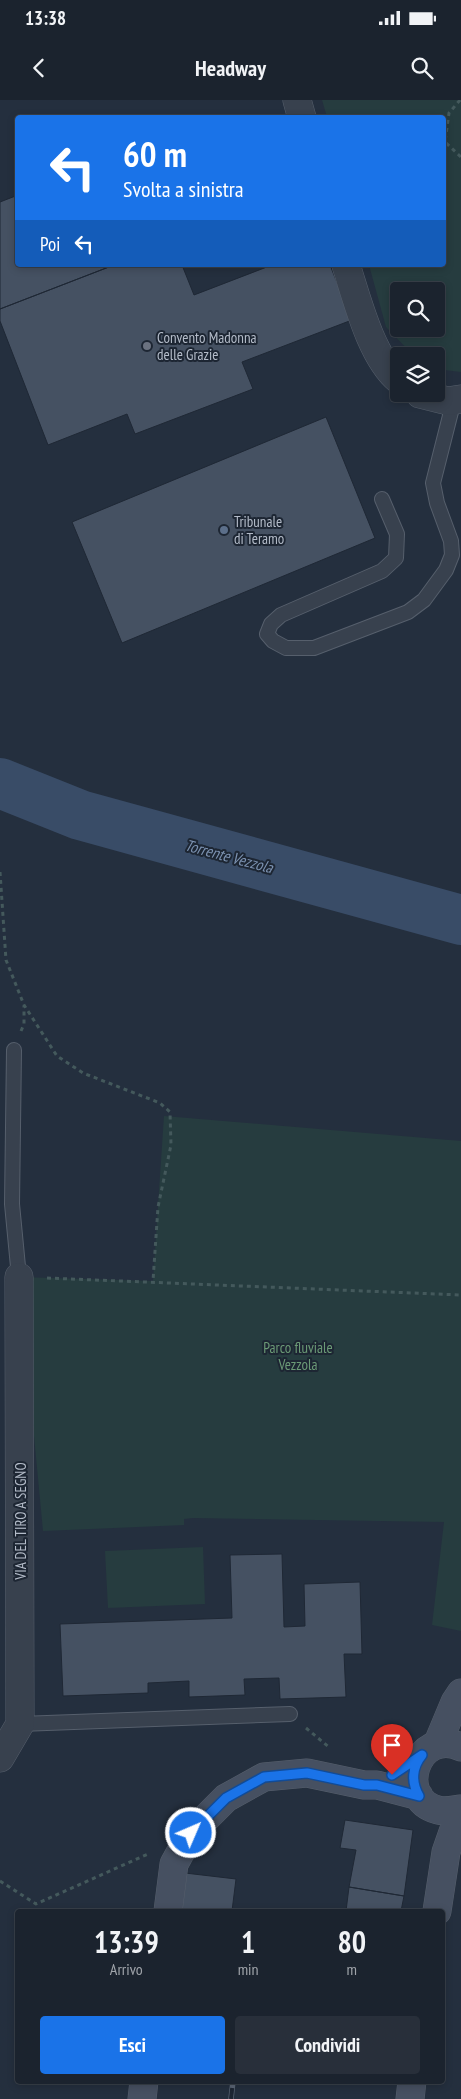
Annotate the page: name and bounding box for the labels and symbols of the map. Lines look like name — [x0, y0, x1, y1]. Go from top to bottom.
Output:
place label: Convento Madonna delle Grazie — [157, 328, 256, 364]
marker: Convento Madonna delle Grazie — [141, 340, 153, 352]
place label: Tribunale di Teramo — [234, 512, 284, 548]
marker: Tribunale di Teramo — [218, 524, 230, 536]
water label: Torrente Vezzola — [183, 835, 277, 878]
park label: Parco fluviale Vezzola — [263, 1338, 333, 1374]
street label: VIA DEL TIRO A SEGNO — [11, 1462, 30, 1581]
pin — [371, 1724, 413, 1775]
position arrow — [164, 1806, 216, 1858]

